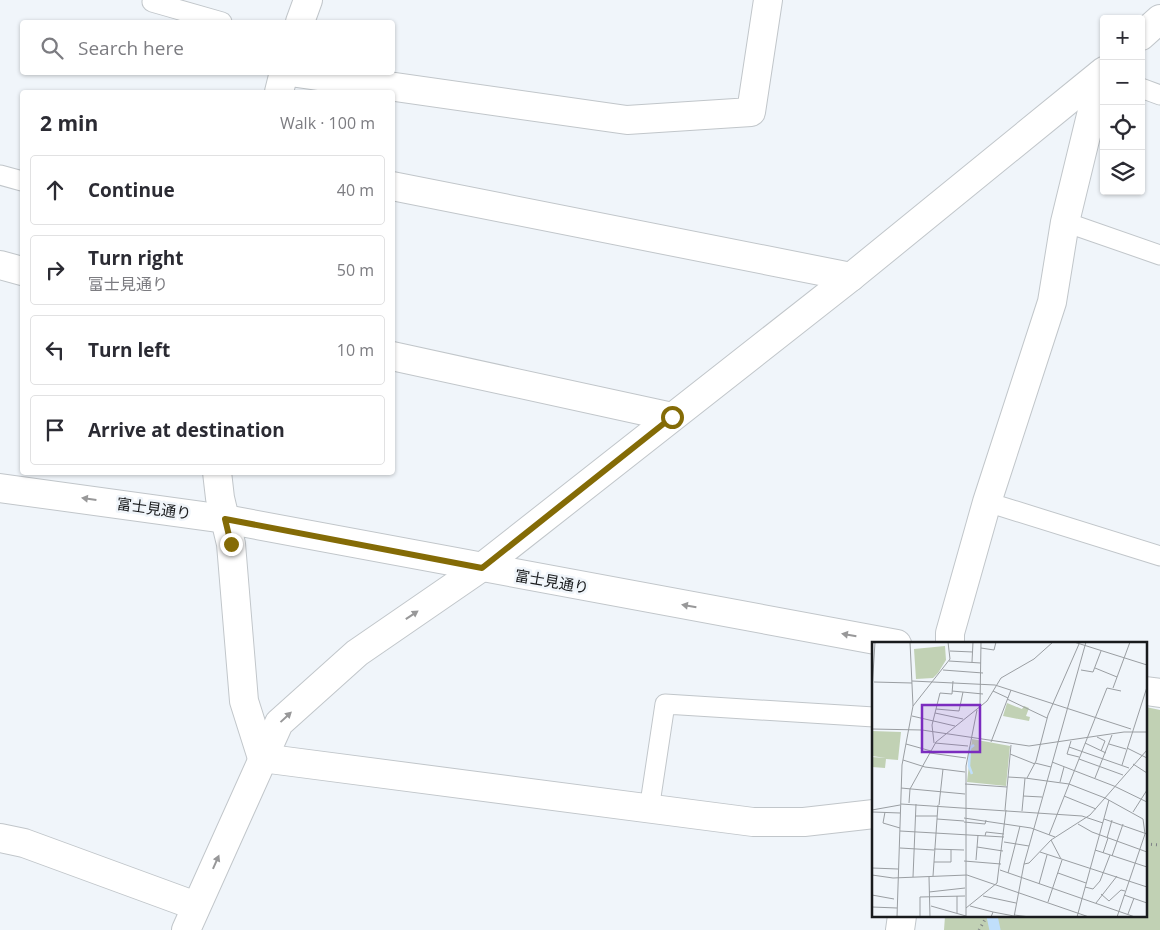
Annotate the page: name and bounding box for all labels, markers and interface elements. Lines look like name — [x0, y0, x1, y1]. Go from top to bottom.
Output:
map controls — [1100, 15, 1145, 195]
button: + — [1100, 15, 1145, 60]
search box — [20, 20, 395, 75]
icon: search — [38, 34, 66, 62]
text: Search here — [78, 35, 184, 61]
button: − — [1100, 60, 1145, 105]
button: locate — [1100, 105, 1145, 150]
text: 2 min — [40, 109, 98, 137]
text: Walk · 100 m — [280, 112, 375, 134]
button: layers — [1100, 150, 1145, 195]
icon: ahead — [41, 176, 69, 204]
text: Continue — [88, 177, 175, 203]
text: 40 m — [337, 179, 374, 201]
text: Turn right — [88, 245, 183, 271]
icon: right — [41, 256, 69, 284]
text: 50 m — [337, 259, 374, 281]
text: 富士見通り — [88, 273, 168, 295]
icon: left — [41, 336, 69, 364]
text: Turn left — [88, 337, 170, 363]
text: 10 m — [337, 339, 374, 361]
route start — [661, 406, 684, 429]
icon: arrive — [41, 416, 69, 444]
text: Arrive at destination — [88, 417, 285, 443]
street label: 富士見通り — [115, 493, 193, 523]
one-way arrow — [81, 495, 97, 503]
route end — [220, 533, 243, 556]
street label: 富士見通り — [513, 565, 591, 597]
one-way arrow — [681, 601, 697, 609]
one-way arrow — [405, 610, 419, 620]
one-way arrow — [842, 631, 857, 639]
inset map — [872, 642, 1148, 918]
one-way arrow — [279, 711, 292, 722]
one-way arrow — [212, 855, 220, 869]

